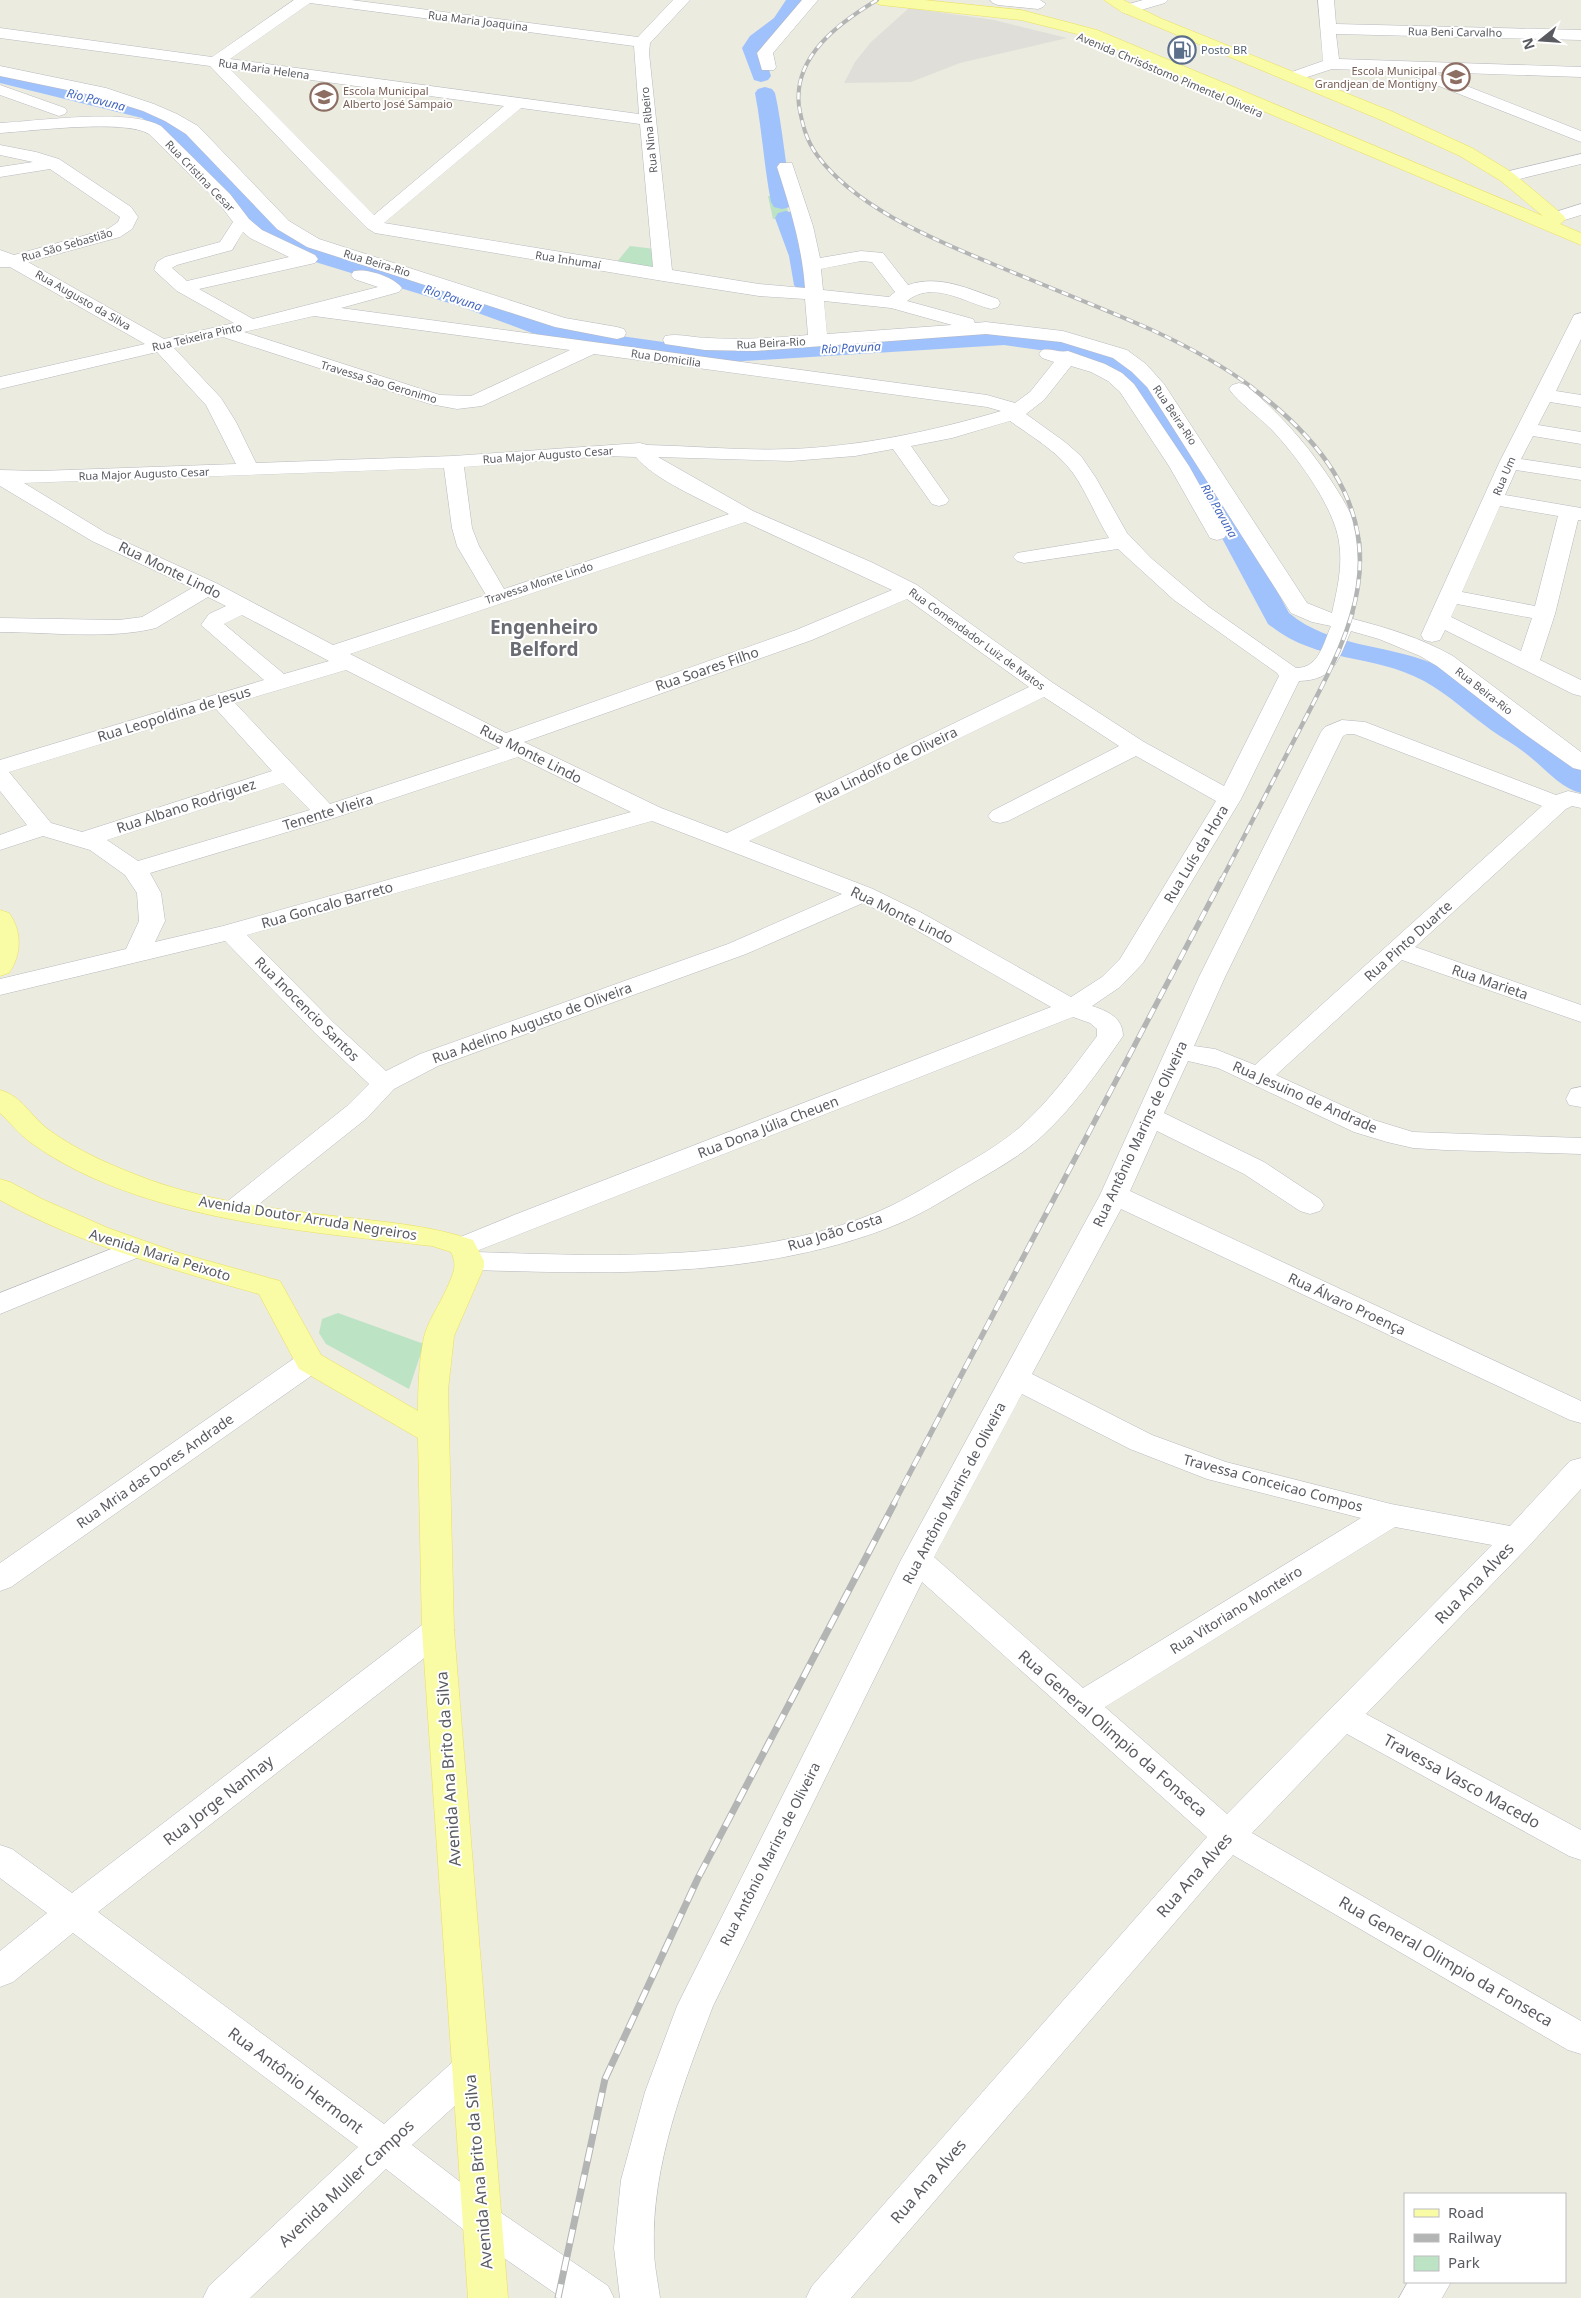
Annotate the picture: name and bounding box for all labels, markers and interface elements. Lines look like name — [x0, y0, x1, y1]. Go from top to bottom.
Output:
street label: Rua Maria Joaquina — [427, 7, 529, 34]
north arrow — [1516, 15, 1566, 65]
street label: Rua Beni Carvalho — [1408, 23, 1503, 40]
street label: Avenida Chrisóstomo Pimentel Oliveira — [1075, 28, 1266, 121]
fuel station icon: Posto BR — [1167, 35, 1197, 65]
text: N — [1517, 36, 1539, 52]
place label: Posto BR — [1201, 42, 1247, 57]
street label: Rua Maria Helena — [218, 55, 310, 82]
school or university icon: Escola Municipal Grandjean de Montigny — [1441, 62, 1471, 92]
place label: Escola Municipal Grandjean de Montigny — [1315, 63, 1437, 91]
school or university icon: Escola Municipal Alberto José Sampaio — [309, 82, 339, 112]
place label: Escola Municipal Alberto José Sampaio — [343, 83, 453, 111]
water label: Rio Pavuna — [65, 84, 127, 115]
street label: Rua Nina Ribeiro — [637, 86, 660, 174]
street label: Rua Cristina Cesar — [162, 137, 239, 215]
street label: Rua São Sebastião — [19, 224, 115, 265]
street label: Rua Beira-Rio — [342, 245, 413, 280]
street label: Rua Inhumaí — [534, 247, 603, 272]
street label: Rua Augusto da Silva — [33, 266, 134, 333]
water label: Rio Pavuna — [422, 280, 484, 315]
street label: Rua Teixeira Pinto — [150, 319, 244, 354]
street label: Rua Beira-Rio — [736, 333, 806, 352]
water label: Rio Pavuna — [821, 337, 881, 358]
street label: Rua Domicilia — [630, 345, 702, 370]
street label: Travessa Sao Geronimo — [319, 357, 439, 406]
street label: Rua Beira-Rio — [1150, 382, 1201, 448]
street label: Rua Major Augusto Cesar — [482, 442, 614, 467]
street label: Rua Um — [1489, 454, 1518, 498]
street label: Rua Major Augusto Cesar — [78, 464, 210, 483]
water label: Rio Pavuna — [1197, 481, 1242, 541]
street label: Rua Monte Lindo — [116, 536, 225, 603]
street label: Travessa Monte Lindo — [483, 558, 595, 607]
street label: Rua Comendador Luiz de Matos — [906, 584, 1048, 693]
district label: Engenheiro Belford — [490, 614, 598, 662]
street label: Rua Soares Filho — [653, 642, 761, 695]
street label: Rua Beira-Rio — [1452, 663, 1516, 718]
street label: Rua Leopoldina de Jesus — [95, 681, 253, 746]
street label: Rua Monte Lindo — [477, 720, 585, 787]
street label: Rua Lindolfo de Oliveira — [811, 722, 960, 807]
street label: Rua Albano Rodriguez — [114, 774, 258, 837]
street label: Tenente Vieira — [280, 789, 375, 834]
street label: Rua Luís da Hora — [1159, 801, 1232, 906]
street label: Rua Goncalo Barreto — [259, 877, 395, 932]
street label: Rua Monte Lindo — [848, 881, 957, 948]
street label: Rua Pinto Duarte — [1360, 896, 1456, 985]
street label: Rua Inocencio Santos — [251, 952, 364, 1065]
street label: Rua Marieta — [1449, 960, 1531, 1003]
street label: Rua Adelino Augusto de Oliveira — [429, 977, 634, 1068]
street label: Rua Antônio Marins de Oliveira — [1088, 1038, 1191, 1230]
street label: Rua Jesuino de Andrade — [1230, 1056, 1381, 1137]
street label: Rua Dona Júlia Cheuen — [695, 1091, 841, 1162]
street label: Avenida Doutor Arruda Negreiros — [198, 1191, 419, 1244]
street label: Rua João Costa — [785, 1208, 885, 1255]
street label: Avenida Maria Peixoto — [87, 1224, 233, 1285]
street label: Rua Álvaro Proença — [1285, 1268, 1409, 1339]
street label: Rua Antônio Marins de Oliveira — [897, 1398, 1010, 1587]
street label: Rua Mria das Dores Andrade — [72, 1409, 237, 1532]
street label: Travessa Conceicao Compos — [1181, 1449, 1365, 1516]
street label: Rua Ana Alves — [1429, 1537, 1519, 1629]
street label: Rua Vitoriano Monteiro — [1166, 1561, 1306, 1658]
street label: Rua General Olimpio da Fonseca — [1014, 1645, 1212, 1821]
street label: Avenida Ana Brito da Silva — [430, 1671, 466, 1867]
street label: Travessa Vasco Macedo — [1380, 1729, 1544, 1833]
street label: Rua Jorge Nanhay — [158, 1749, 278, 1850]
street label: Rua Antônio Marins de Oliveira — [715, 1759, 824, 1949]
street label: Rua Ana Alves — [1151, 1828, 1237, 1922]
street label: Rua General Olimpio da Fonseca — [1335, 1891, 1557, 2031]
street label: Rua Antônio Hermont — [224, 2022, 368, 2138]
street label: Avenida Ana Brito da Silva — [459, 2074, 497, 2270]
street label: Avenida Muller Campos — [273, 2114, 419, 2252]
street label: Rua Ana Alves — [885, 2134, 971, 2228]
legend — [1404, 2193, 1566, 2283]
text: Road — [1448, 2202, 1484, 2222]
text: Railway — [1448, 2227, 1502, 2247]
text: Park — [1448, 2252, 1480, 2272]

